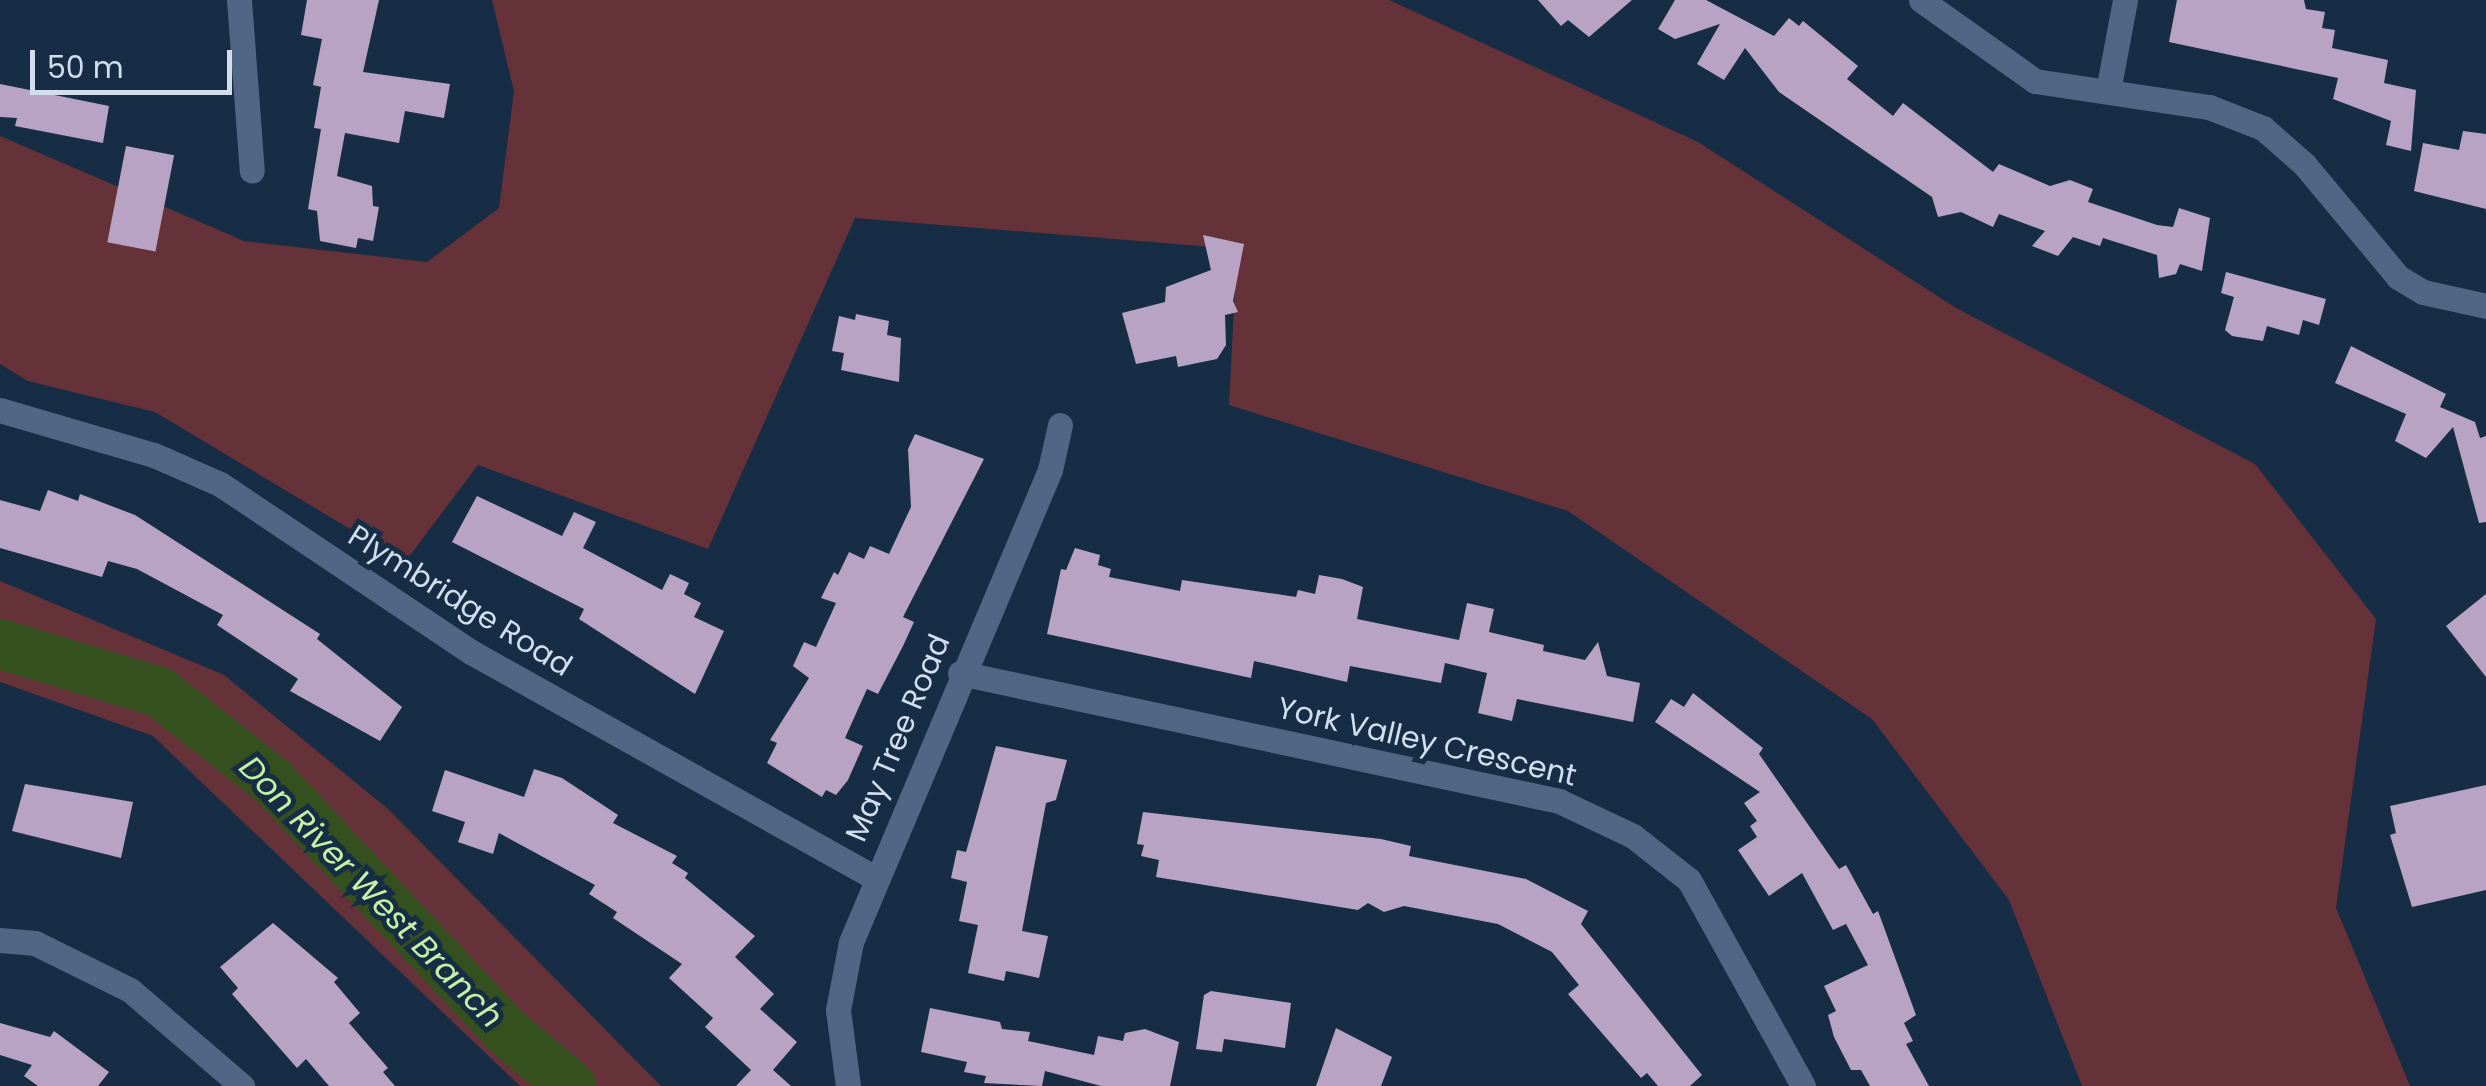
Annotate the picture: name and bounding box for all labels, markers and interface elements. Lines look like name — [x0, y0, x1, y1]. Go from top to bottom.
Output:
scale bar — [35, 30, 238, 92]
text: 50 m — [47, 46, 124, 89]
street label: Plymbridge Road — [342, 518, 578, 684]
street label: May Tree Road — [838, 629, 958, 847]
street label: York Valley Crescent — [1274, 690, 1580, 794]
water label: Don River West Branch — [231, 748, 511, 1036]

